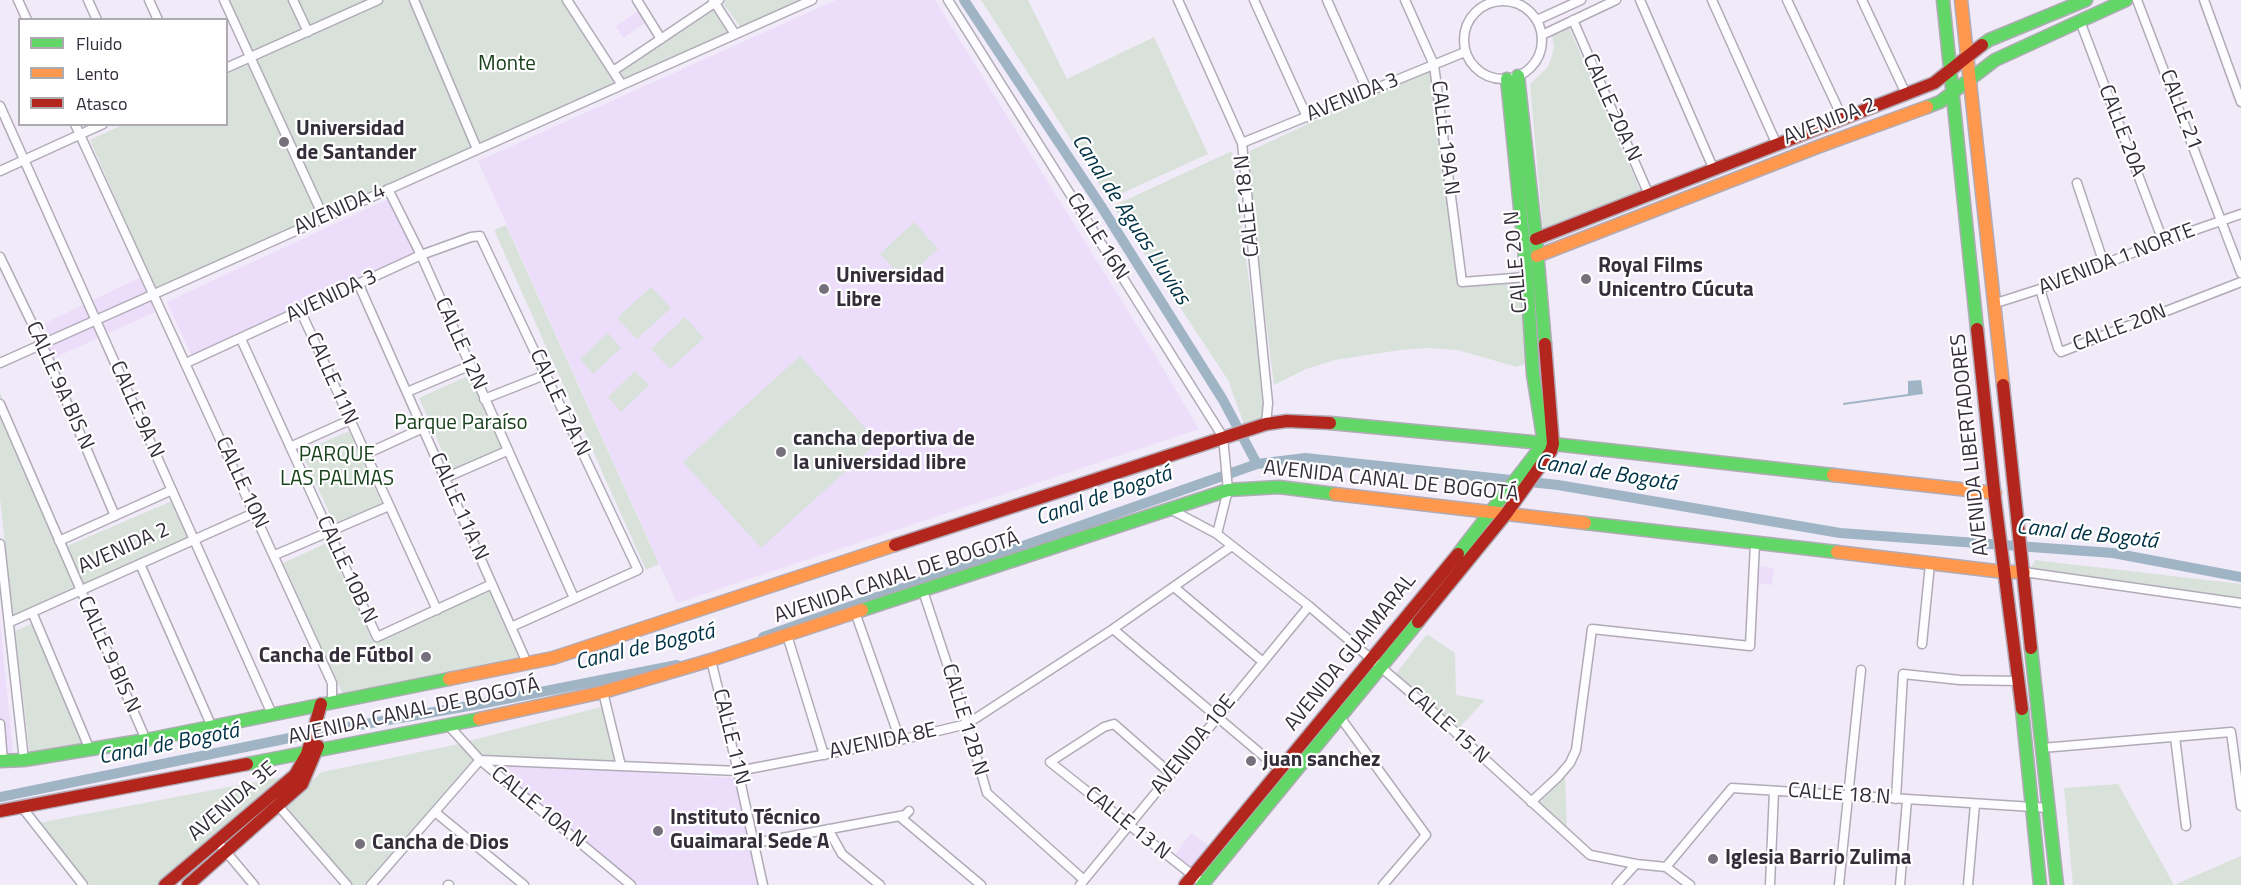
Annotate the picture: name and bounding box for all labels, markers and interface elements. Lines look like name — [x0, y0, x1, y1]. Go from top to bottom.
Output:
legend — [18, 18, 228, 126]
text: Fluido — [76, 30, 122, 57]
street label: CALLE 20A N — [1576, 50, 1646, 166]
park label: Monte — [478, 52, 536, 78]
text: Lento — [76, 60, 119, 87]
street label: CALLE 21 — [2153, 66, 2207, 154]
street label: AVENIDA 3 — [1303, 68, 1403, 128]
street label: CALLE 19A N — [1424, 79, 1464, 197]
street label: CALLE 20A — [2092, 82, 2150, 180]
text: Atasco — [76, 90, 127, 117]
street label: AVENIDA 2 — [1780, 93, 1880, 151]
place label: Universidad de Santander — [296, 117, 417, 167]
water label: Canal de Aguas Lluvias — [1065, 130, 1195, 310]
marker: Universidad de Santander — [277, 135, 291, 149]
street label: CALLE 18 N — [1230, 154, 1266, 258]
street label: AVENIDA 4 — [290, 179, 390, 241]
street label: CALLE 16N — [1060, 189, 1134, 285]
street label: CALLE 20 N — [1500, 210, 1534, 314]
street label: AVENIDA 1 NORTE — [2035, 219, 2199, 301]
place label: Royal Films Unicentro Cúcuta — [1598, 254, 1754, 304]
place label: Universidad Libre — [836, 264, 945, 314]
street label: AVENIDA 3 — [283, 265, 381, 329]
marker: Royal Films Unicentro Cúcuta — [1579, 272, 1593, 286]
marker: Universidad Libre — [817, 282, 831, 296]
street label: CALLE 12N — [429, 294, 491, 394]
street label: CALLE 20N — [2070, 300, 2170, 358]
street label: CALLE 9A BIS N — [20, 318, 98, 454]
street label: CALLE 11N — [300, 329, 362, 429]
street label: AVENIDA LIBERTADORES — [1947, 332, 1995, 558]
street label: CALLE 12A N — [523, 345, 595, 461]
street label: CALLE 9A N — [103, 358, 169, 462]
park label: Parque Paraíso — [394, 411, 528, 437]
place label: cancha deportiva de la universidad libre — [793, 427, 975, 477]
street label: CALLE 10N — [209, 433, 273, 533]
park label: PARQUE LAS PALMAS — [280, 443, 394, 493]
marker: cancha deportiva de la universidad libre — [774, 445, 788, 459]
street label: CALLE 11A N — [423, 449, 493, 565]
water label: Canal de Bogotá — [1534, 450, 1678, 498]
street label: AVENIDA CANAL DE BOGOTÁ — [1262, 456, 1520, 508]
water label: Canal de Bogotá — [1033, 461, 1175, 533]
street label: CALLE 10B N — [310, 512, 382, 628]
water label: Canal de Bogotá — [2015, 514, 2159, 556]
street label: AVENIDA 2 — [74, 518, 174, 580]
street label: AVENIDA CANAL DE BOGOTÁ — [771, 526, 1023, 630]
street label: AVENIDA GUAIMARAL — [1280, 569, 1422, 737]
street label: CALLE 9 BIS N — [71, 593, 145, 717]
water label: Canal de Bogotá — [573, 619, 717, 677]
place label: Cancha de Fútbol — [259, 644, 414, 670]
marker: Cancha de Fútbol — [419, 650, 433, 664]
street label: CALLE 12B N — [935, 661, 993, 779]
street label: AVENIDA CANAL DE BOGOTÁ — [286, 673, 542, 751]
street label: CALLE 15 N — [1400, 682, 1494, 770]
street label: CALLE 11N — [706, 686, 754, 788]
street label: AVENIDA 10E — [1146, 690, 1242, 800]
water label: Canal de Bogotá — [97, 718, 241, 772]
street label: AVENIDA 8E — [827, 718, 939, 766]
place label: juan sanchez — [1263, 748, 1380, 774]
marker: juan sanchez — [1244, 754, 1258, 768]
street label: AVENIDA 3E — [184, 757, 282, 847]
street label: CALLE 10A N — [485, 762, 591, 854]
street label: CALLE 18 N — [1787, 779, 1891, 811]
street label: CALLE 13 N — [1079, 782, 1175, 866]
place label: Instituto Técnico Guaimaral Sede A — [670, 806, 829, 856]
marker: Instituto Técnico Guaimaral Sede A — [651, 824, 665, 838]
place label: Cancha de Dios — [372, 831, 509, 857]
marker: Cancha de Dios — [353, 837, 367, 851]
place label: Iglesia Barrio Zulima — [1725, 846, 1912, 872]
marker: Iglesia Barrio Zulima — [1706, 852, 1720, 866]

